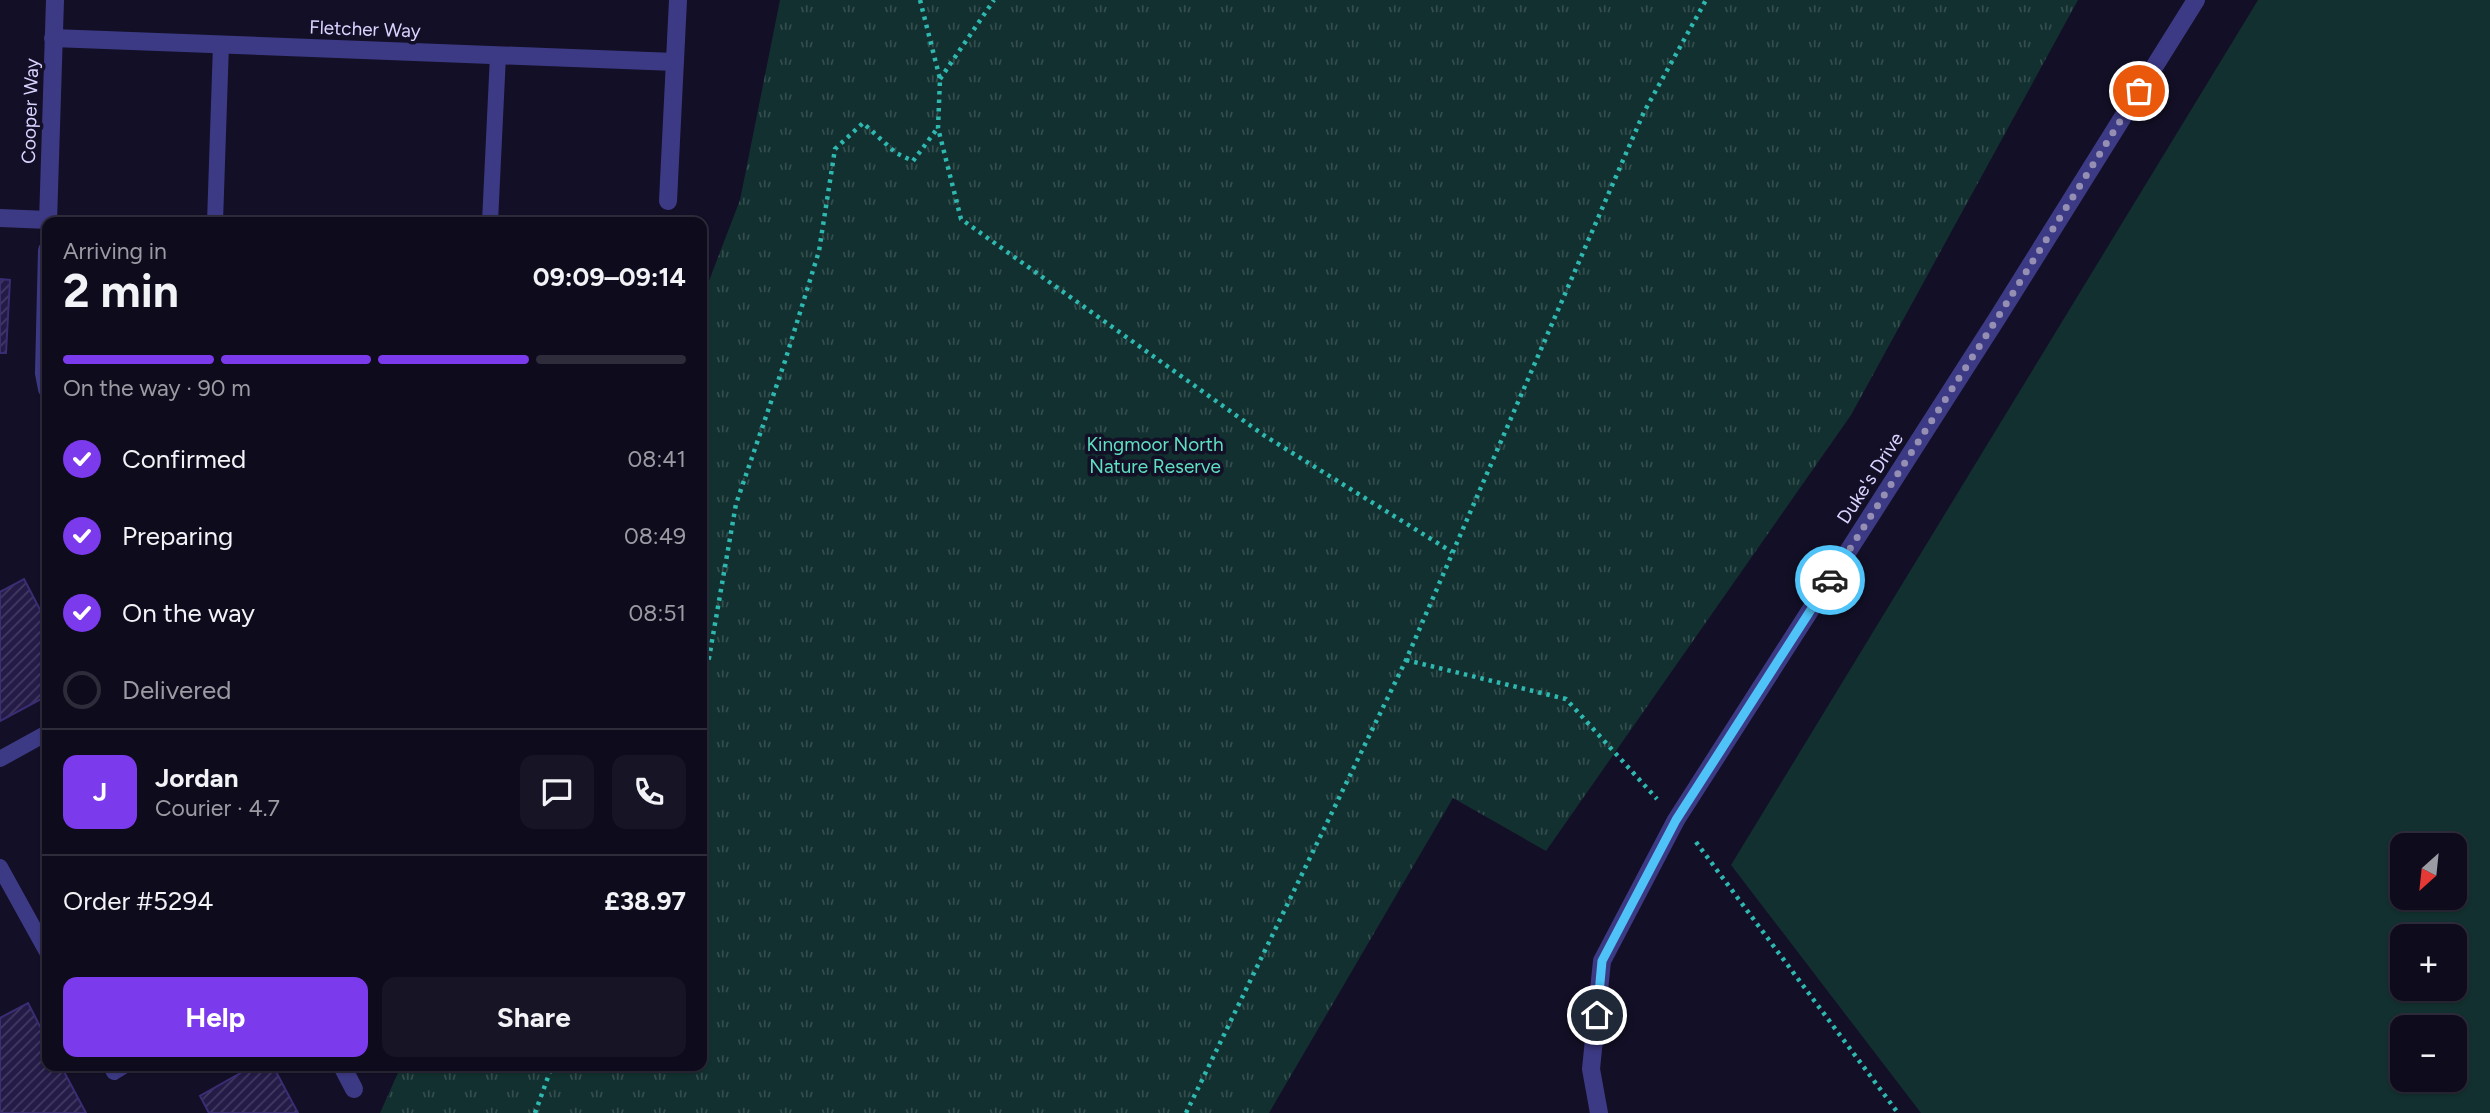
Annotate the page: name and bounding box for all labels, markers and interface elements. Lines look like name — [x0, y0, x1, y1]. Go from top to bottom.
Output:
street label: Fletcher Way — [309, 16, 421, 42]
street label: Cooper Way — [17, 58, 43, 164]
pin — [2109, 61, 2169, 121]
icon: bag — [2120, 72, 2158, 110]
text: Arriving in — [63, 237, 167, 265]
text: 09:09–09:14 — [533, 261, 686, 293]
text: 2 min — [63, 263, 179, 319]
text: On the way · 90 m — [63, 374, 251, 402]
street label: Duke's Drive — [1832, 428, 1908, 528]
park label: Kingmoor North Nature Reserve — [1086, 433, 1224, 478]
icon: check — [63, 440, 101, 478]
text: Confirmed — [122, 443, 246, 475]
text: 08:41 — [628, 445, 686, 473]
icon: check — [63, 517, 101, 555]
text: Preparing — [122, 520, 233, 552]
text: 08:49 — [624, 522, 686, 550]
courier — [1795, 545, 1865, 615]
icon: car — [1811, 561, 1849, 599]
icon: check — [63, 594, 101, 632]
text: On the way — [122, 597, 255, 629]
text: 08:51 — [629, 599, 686, 627]
text: Delivered — [122, 674, 231, 706]
button: chat — [520, 755, 594, 829]
button: phone — [612, 755, 686, 829]
text: Jordan — [155, 762, 238, 794]
text: J — [93, 776, 107, 808]
text: Courier · 4.7 — [155, 794, 280, 822]
north arrow — [2390, 833, 2468, 910]
map controls — [2390, 833, 2467, 1092]
text: Order #5294 — [63, 885, 213, 917]
text: £38.97 — [604, 885, 686, 917]
button: + — [2390, 924, 2467, 1001]
button: Help — [63, 977, 368, 1057]
button: Share — [382, 977, 686, 1057]
pin — [1567, 985, 1627, 1045]
icon: home — [1578, 996, 1616, 1034]
button: − — [2390, 1015, 2467, 1092]

